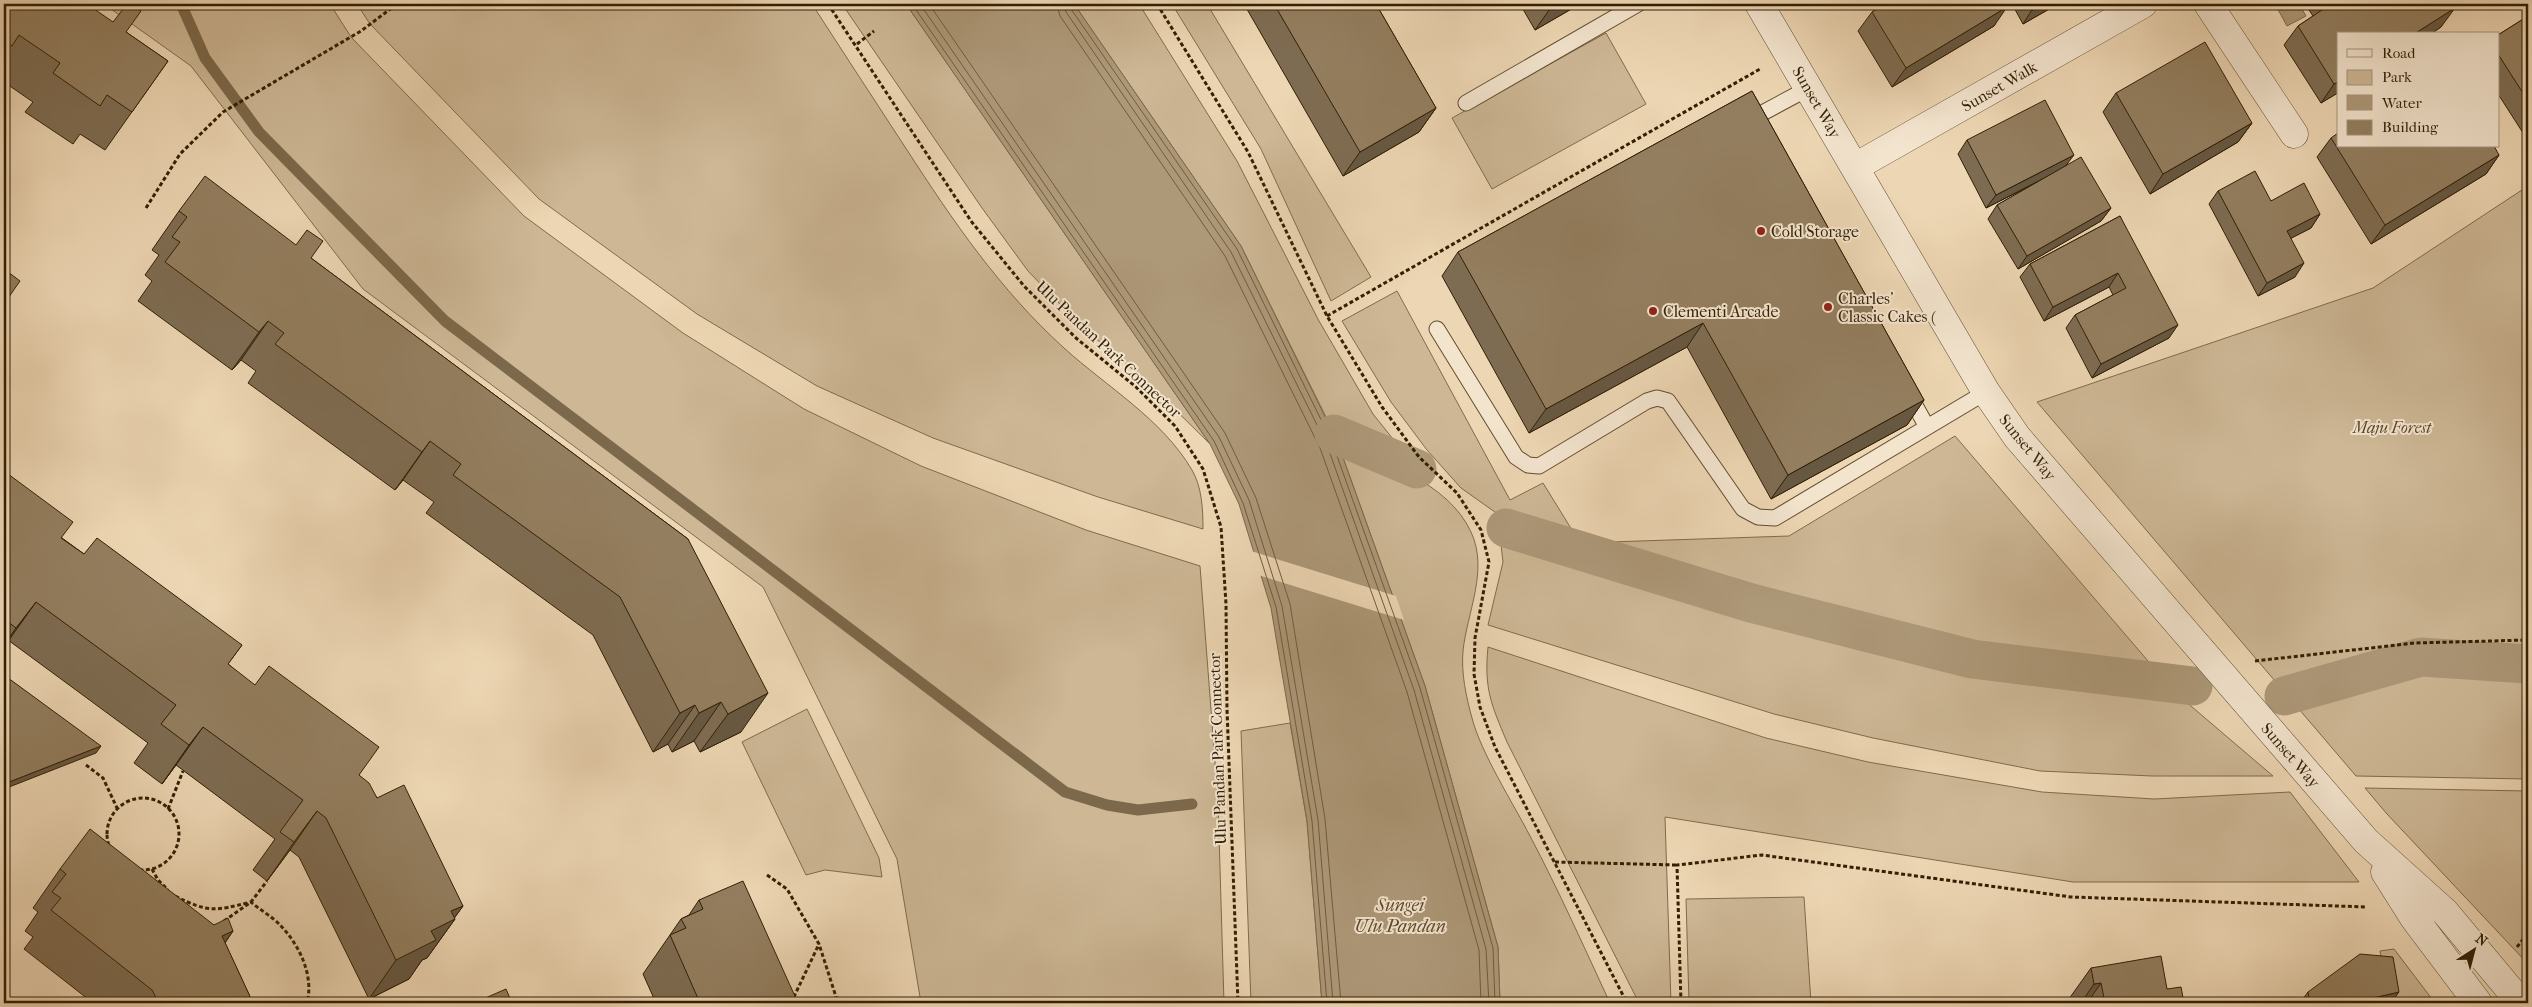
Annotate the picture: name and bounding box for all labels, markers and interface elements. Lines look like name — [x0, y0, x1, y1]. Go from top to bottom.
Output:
legend — [2337, 32, 2500, 148]
text: Road — [2382, 44, 2416, 62]
street label: Sunset Walk — [1958, 57, 2041, 116]
street label: Sunset Way — [1788, 63, 1845, 142]
text: Park — [2382, 68, 2412, 86]
text: Water — [2381, 94, 2422, 112]
text: Building — [2382, 118, 2439, 136]
place label: Cold Storage — [1771, 222, 1859, 241]
marker: Cold Storage — [1755, 225, 1767, 237]
street label: Ulu Pandan Park Connector — [1032, 277, 1186, 422]
place label: Charles' Classic Cakes ( — [1838, 289, 1936, 326]
marker: Charles' Classic Cakes ( — [1822, 301, 1834, 313]
place label: Clementi Arcade — [1663, 302, 1778, 321]
marker: Clementi Arcade — [1647, 305, 1659, 317]
street label: Sunset Way — [1995, 410, 2060, 485]
park label: Maju Forest — [2352, 418, 2432, 437]
street label: Ulu Pandan Park Connector — [1205, 652, 1230, 845]
street label: Sunset Way — [2257, 719, 2324, 792]
water label: Sungei Ulu Pandan — [1354, 895, 1446, 937]
north arrow — [2450, 924, 2500, 974]
text: N — [2472, 930, 2491, 950]

